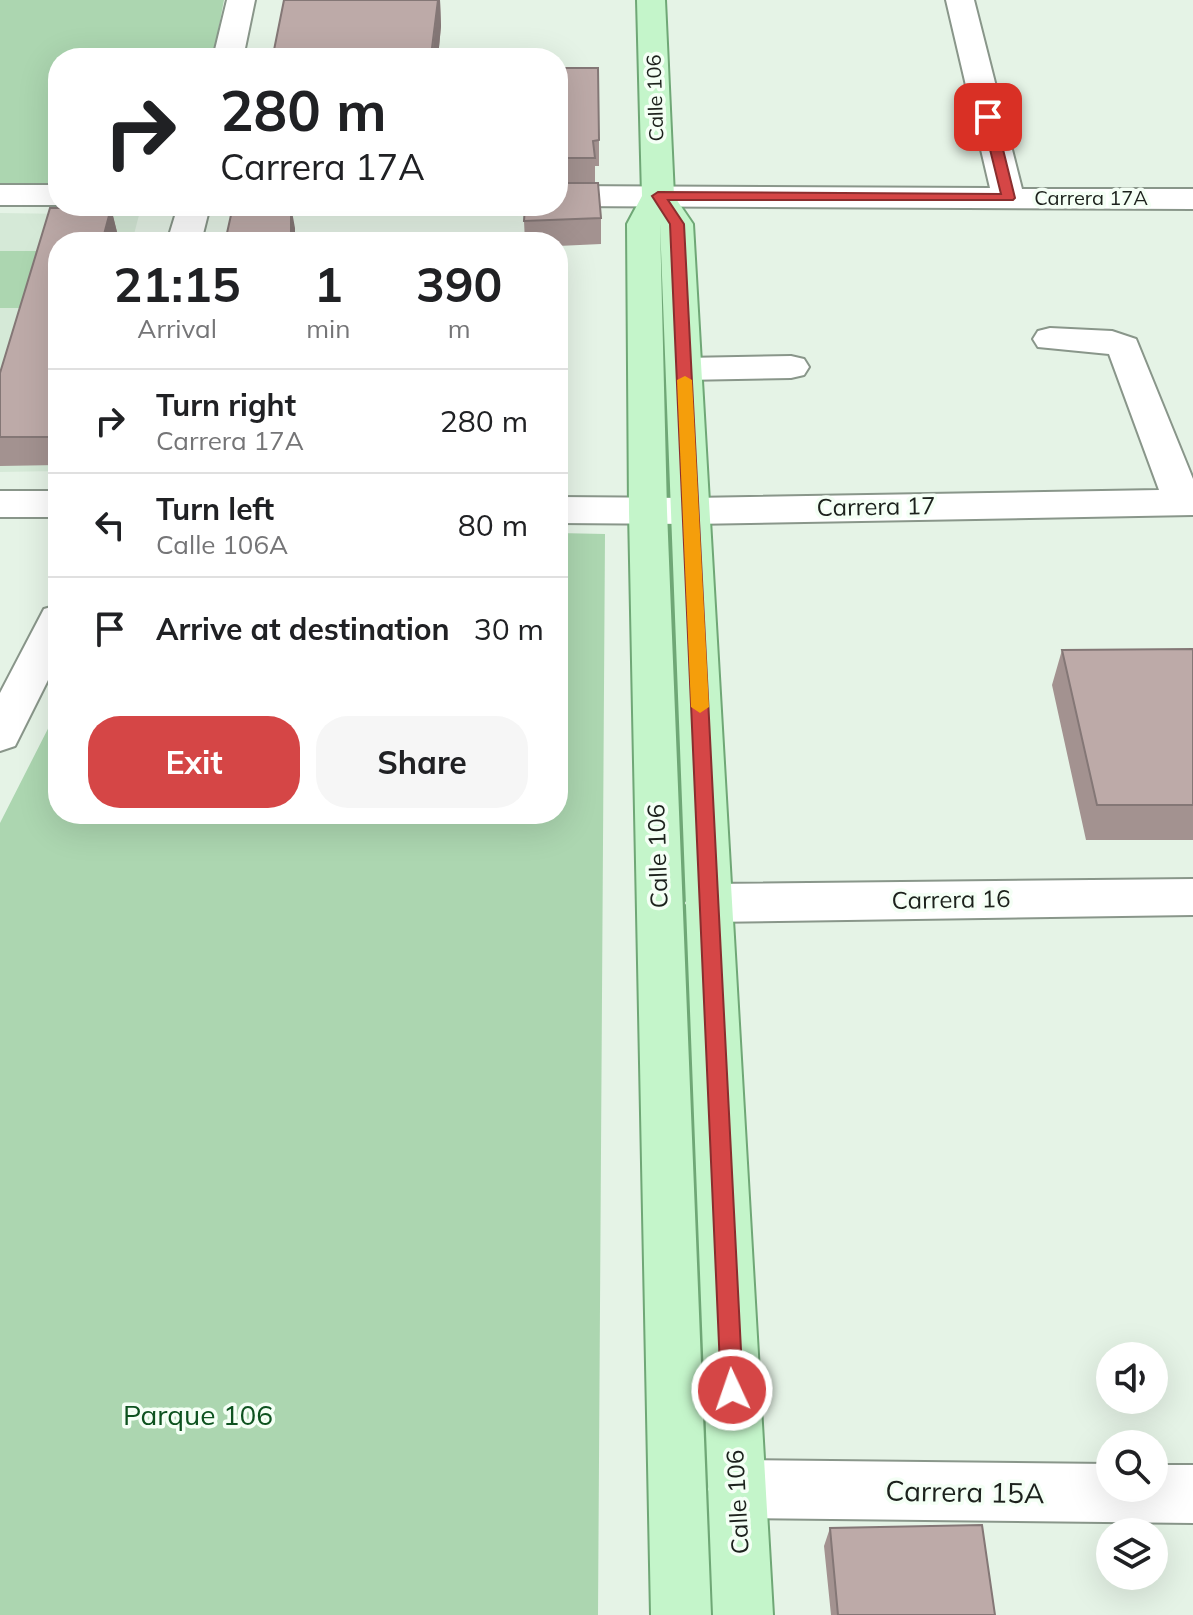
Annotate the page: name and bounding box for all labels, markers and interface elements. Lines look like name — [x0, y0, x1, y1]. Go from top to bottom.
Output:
street label: Calle 106 — [640, 54, 669, 142]
text: 280 m — [220, 75, 387, 145]
icon: right — [88, 80, 192, 184]
pin — [954, 83, 1022, 151]
icon: arrive — [966, 95, 1010, 139]
text: Carrera 17A — [220, 144, 425, 189]
street label: Carrera 17A — [1034, 185, 1148, 210]
text: 21:15 — [114, 254, 241, 314]
text: 1 — [314, 254, 343, 314]
text: 390 — [416, 254, 502, 314]
text: Arrival — [137, 312, 217, 345]
text: min — [306, 312, 350, 345]
text: m — [448, 312, 471, 345]
text: Turn right — [156, 386, 296, 424]
icon: right — [88, 399, 132, 443]
text: 280 m — [440, 402, 528, 440]
text: Carrera 17A — [156, 424, 304, 457]
text: Turn left — [156, 490, 274, 528]
street label: Carrera 17 — [816, 490, 936, 522]
icon: left — [88, 503, 132, 547]
text: 80 m — [458, 506, 528, 544]
text: Calle 106A — [156, 528, 288, 561]
icon: arrive — [88, 607, 132, 651]
text: Arrive at destination — [156, 610, 450, 648]
text: 30 m — [474, 610, 544, 648]
button: Exit — [88, 716, 300, 808]
button: Share — [316, 716, 528, 808]
street label: Calle 106 — [640, 803, 674, 909]
street label: Carrera 16 — [891, 883, 1011, 915]
map controls — [1096, 1342, 1168, 1590]
button: sound — [1096, 1342, 1168, 1414]
position arrow — [690, 1348, 774, 1432]
park label: Parque 106 — [123, 1397, 273, 1432]
button: search — [1096, 1430, 1168, 1502]
street label: Calle 106 — [719, 1449, 755, 1555]
street label: Carrera 15A — [885, 1473, 1045, 1510]
button: layers — [1096, 1518, 1168, 1590]

